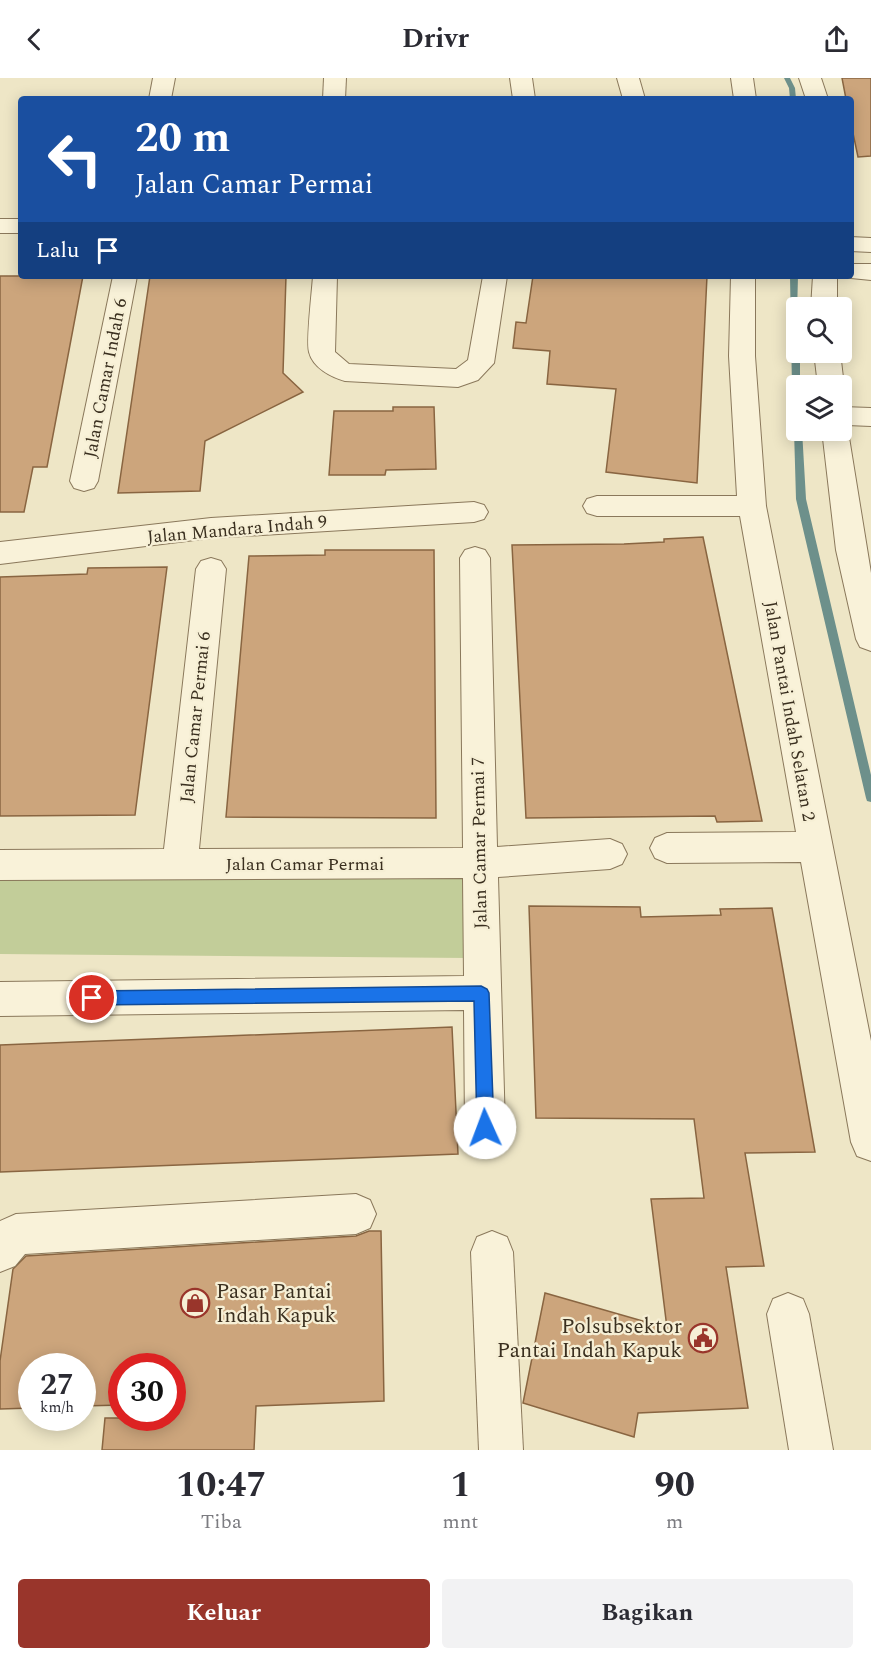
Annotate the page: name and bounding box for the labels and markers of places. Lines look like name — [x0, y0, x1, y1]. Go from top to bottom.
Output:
pin — [66, 972, 117, 1023]
place label: Pasar Pantai Indah Kapuk — [216, 1276, 336, 1332]
shop icon: Pasar Pantai Indah Kapuk — [179, 1287, 211, 1319]
place label: Polsubsektor Pantai Indah Kapuk — [497, 1311, 682, 1367]
public building icon: Polsubsektor Pantai Indah Kapuk — [687, 1322, 719, 1354]

